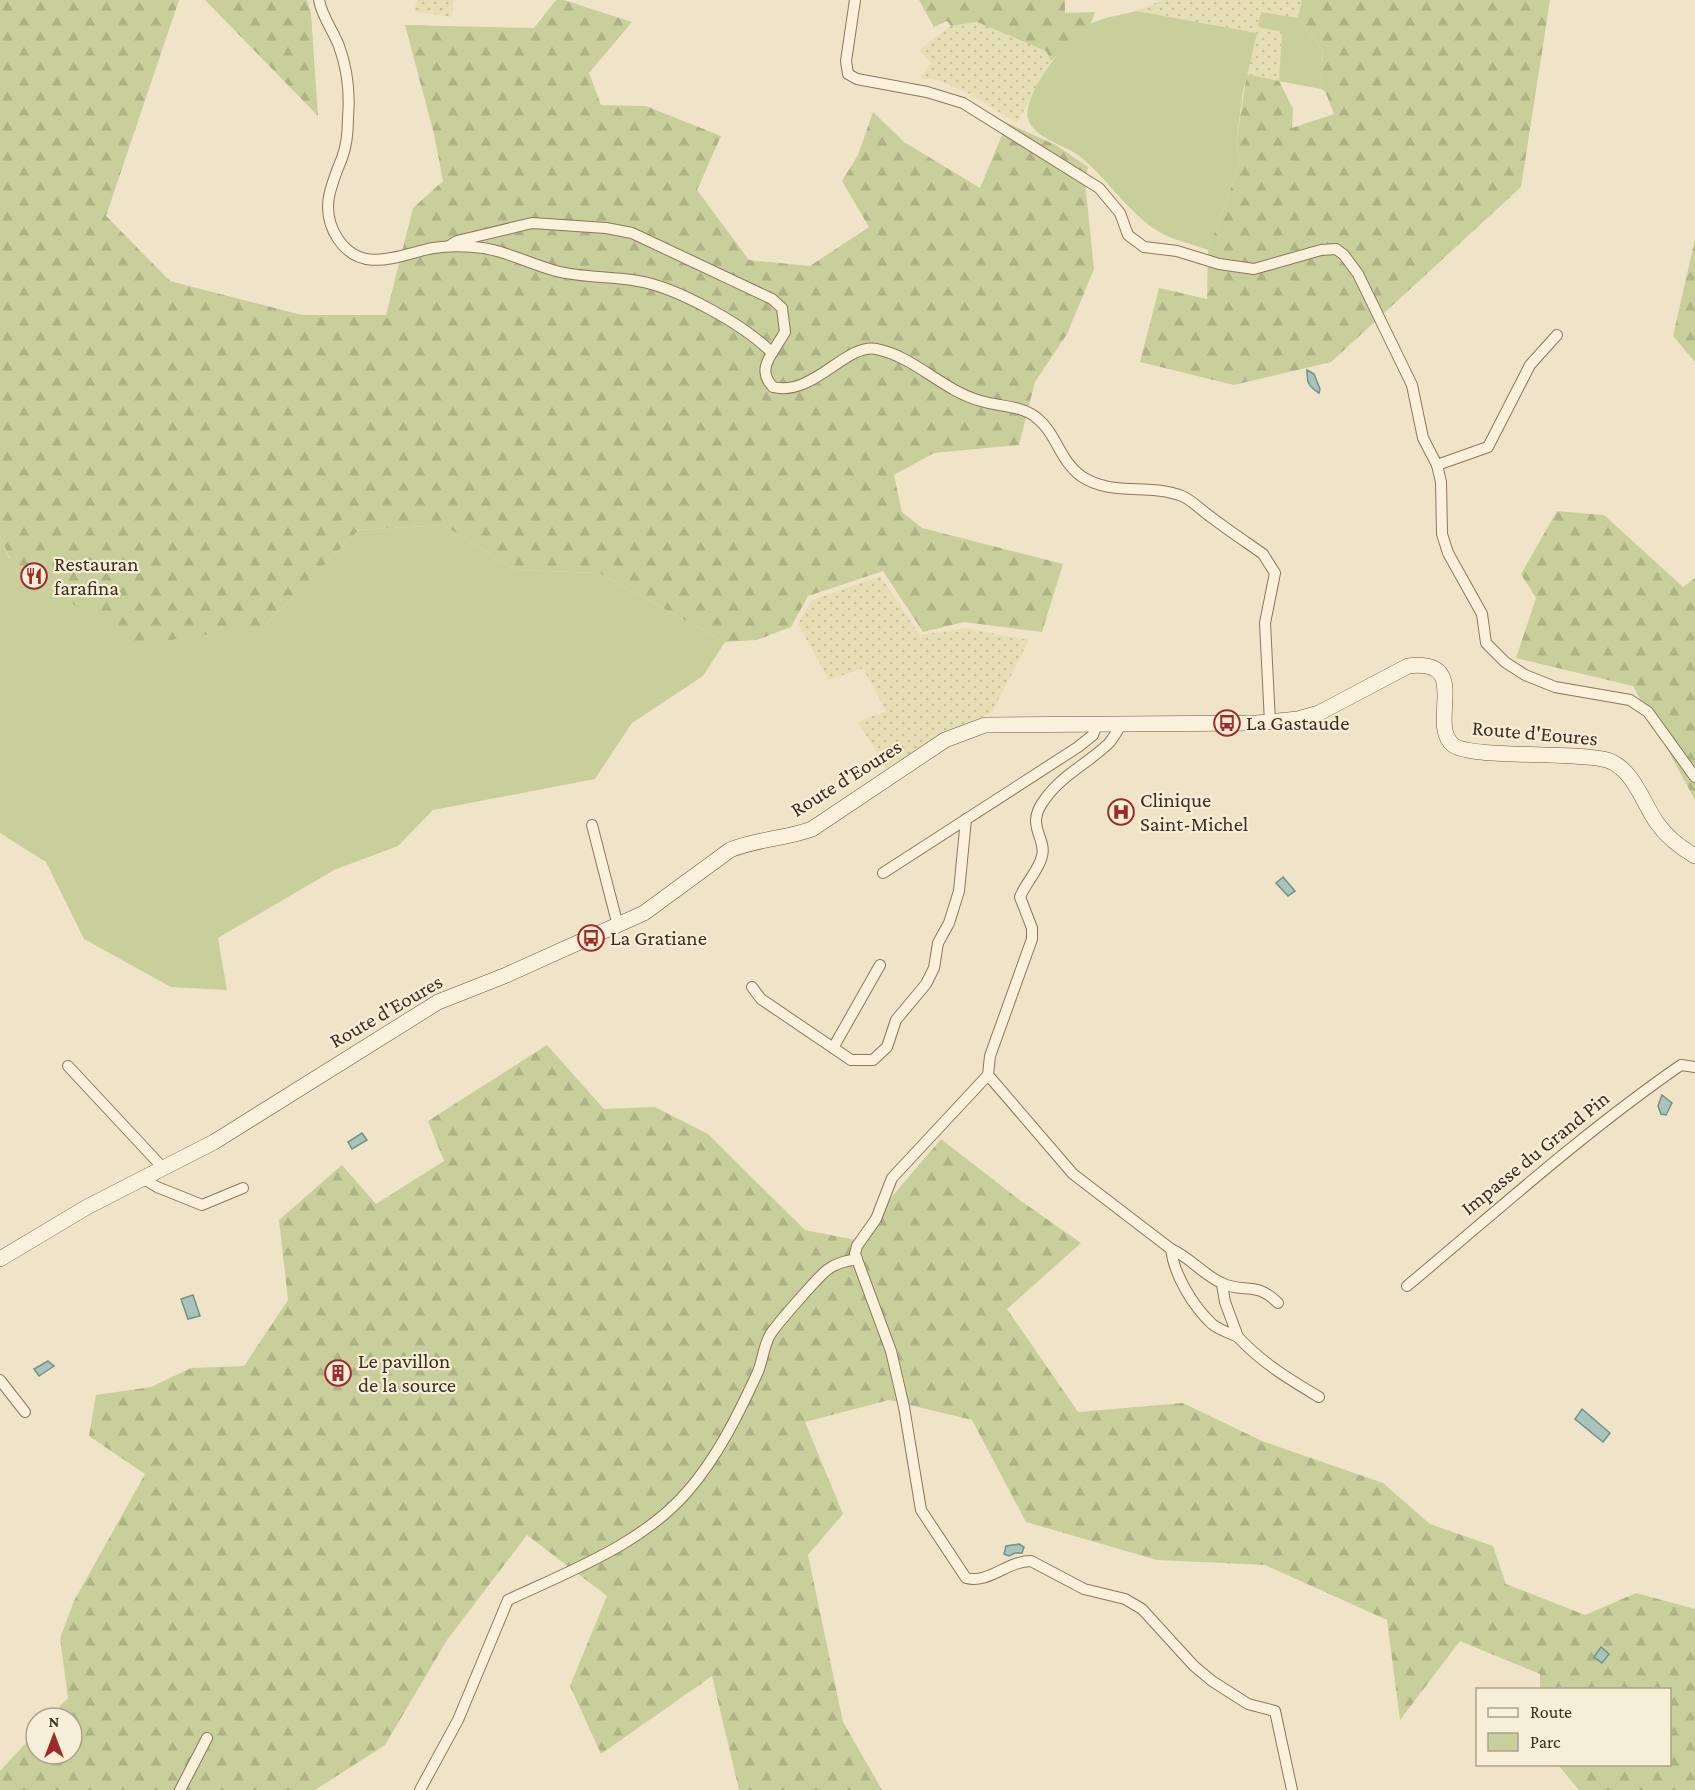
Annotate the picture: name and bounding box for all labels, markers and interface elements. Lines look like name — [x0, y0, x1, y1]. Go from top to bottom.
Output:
place label: Restauran farafina — [54, 552, 139, 600]
restaurant icon: Restauran farafina — [19, 561, 49, 591]
bus stop icon: La Gastaude — [1212, 708, 1242, 738]
place label: La Gastaude — [1246, 711, 1349, 735]
street label: Route d'Eoures — [1471, 716, 1599, 750]
street label: Route d'Eoures — [786, 734, 906, 822]
place label: Clinique Saint-Michel — [1140, 788, 1248, 836]
hospital icon: Clinique Saint-Michel — [1106, 797, 1136, 827]
bus stop icon: La Gratiane — [576, 923, 606, 953]
place label: La Gratiane — [610, 926, 707, 950]
street label: Route d'Eoures — [325, 969, 447, 1053]
street label: Impasse du Grand Pin — [1456, 1086, 1614, 1220]
place label: Le pavillon de la source — [358, 1349, 456, 1397]
building icon: Le pavillon de la source — [323, 1358, 353, 1388]
legend — [1476, 1688, 1671, 1766]
text: Route — [1530, 1702, 1572, 1722]
north arrow — [24, 1706, 84, 1766]
text: N — [49, 1713, 60, 1730]
text: Parc — [1530, 1732, 1561, 1752]

